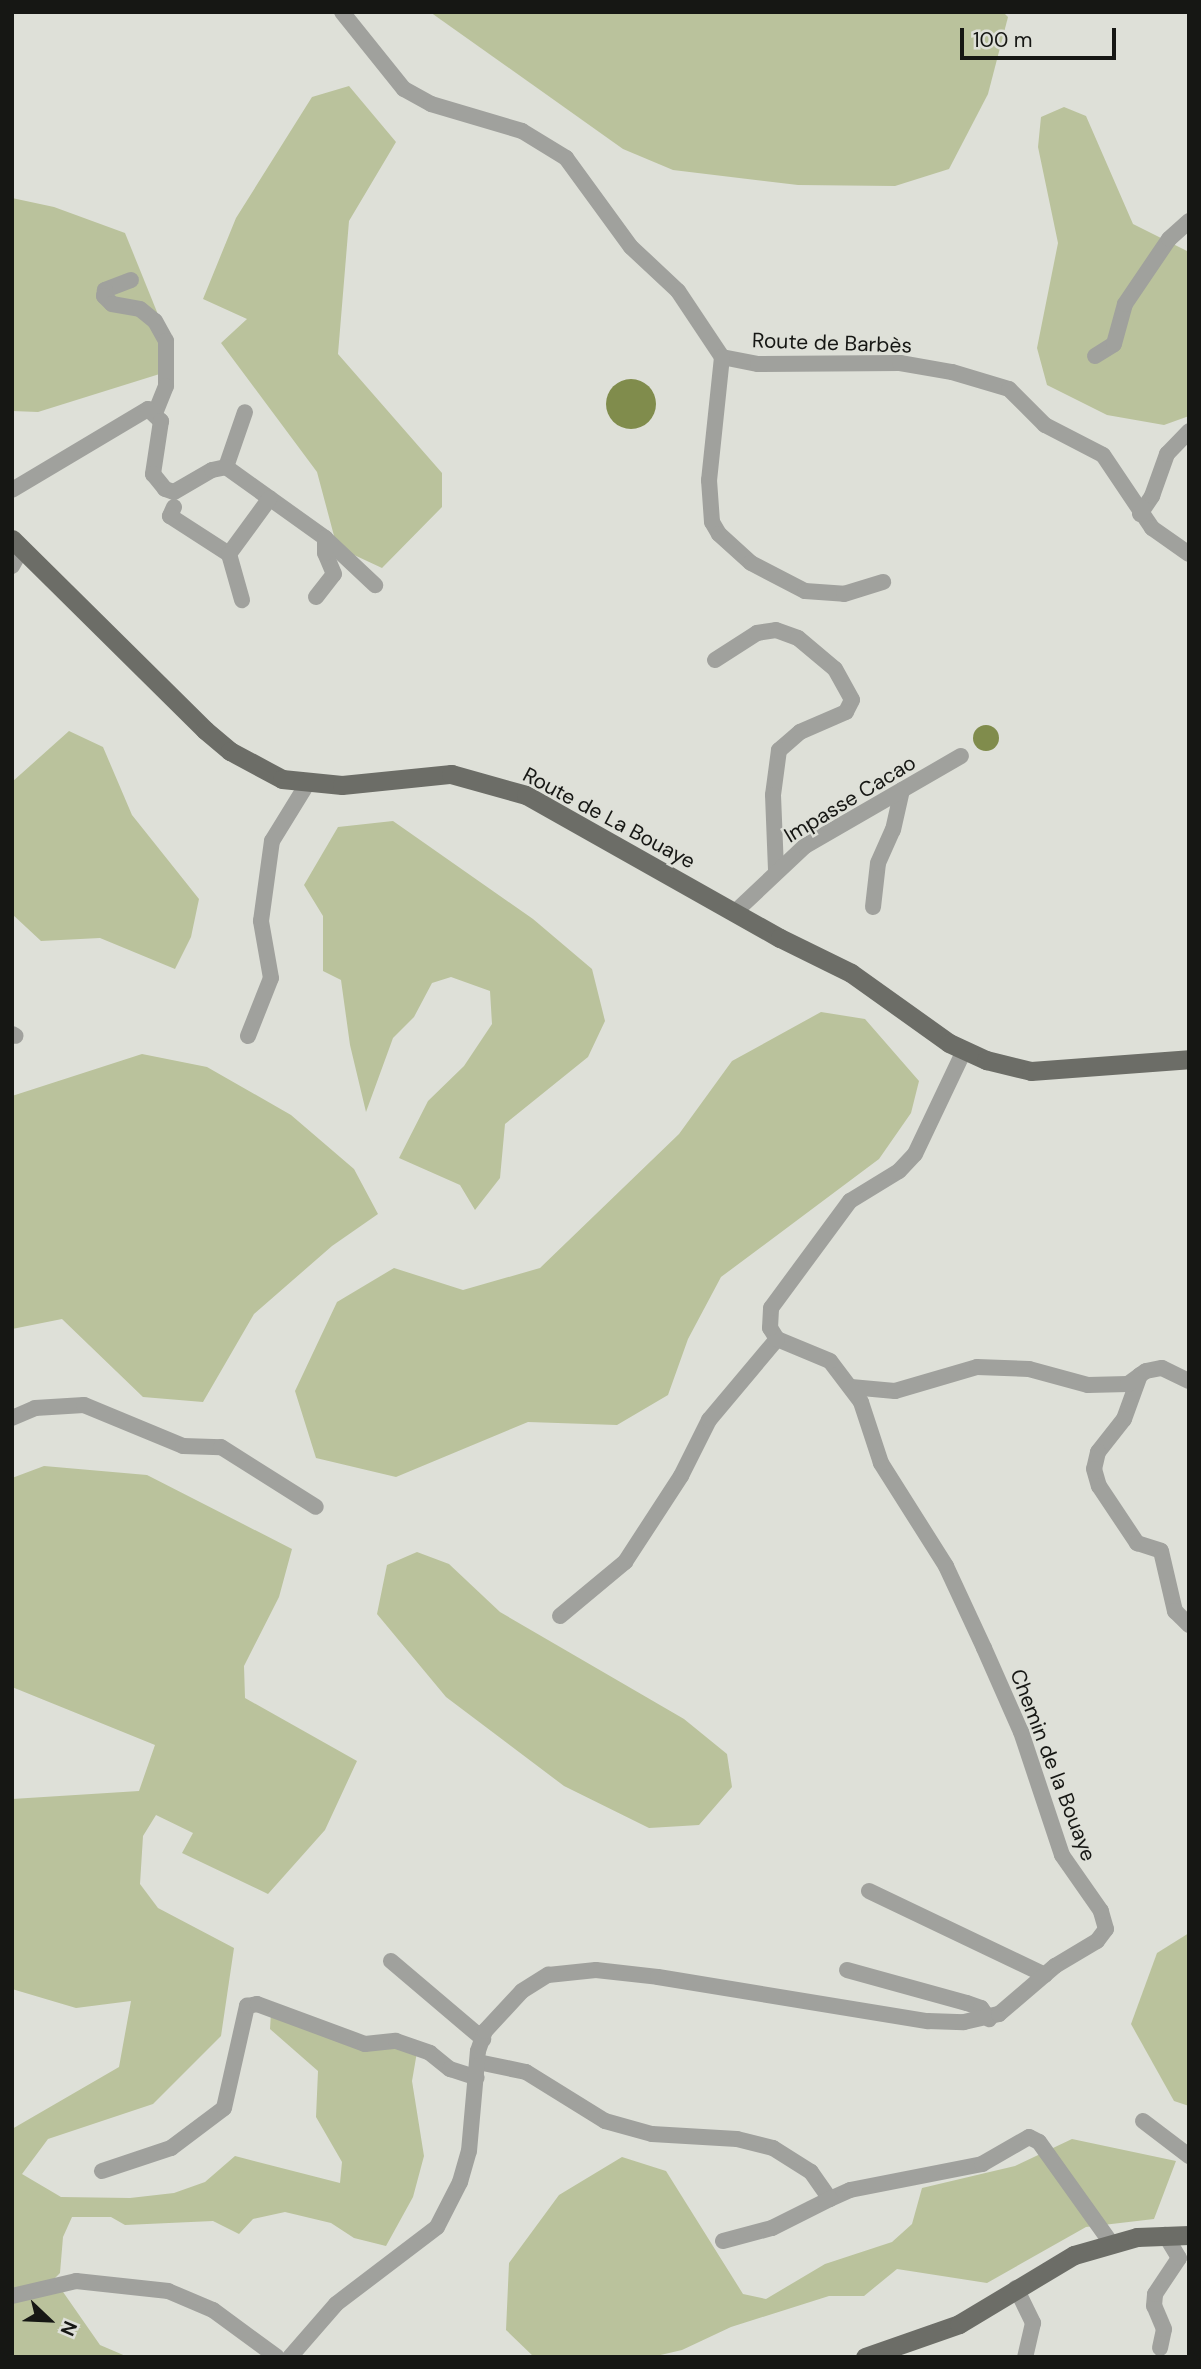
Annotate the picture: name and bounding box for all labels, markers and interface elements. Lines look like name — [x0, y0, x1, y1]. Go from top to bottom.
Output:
scale bar — [963, 14, 1119, 58]
text: 100 m — [973, 26, 1033, 54]
street label: Route de Barbès — [752, 328, 912, 358]
street label: Impasse Cacao — [780, 750, 920, 848]
street label: Route de La Bouaye — [519, 762, 699, 874]
street label: Chemin de la Bouaye — [1005, 1665, 1101, 1865]
north arrow — [14, 2285, 84, 2355]
text: N — [55, 2317, 83, 2340]

